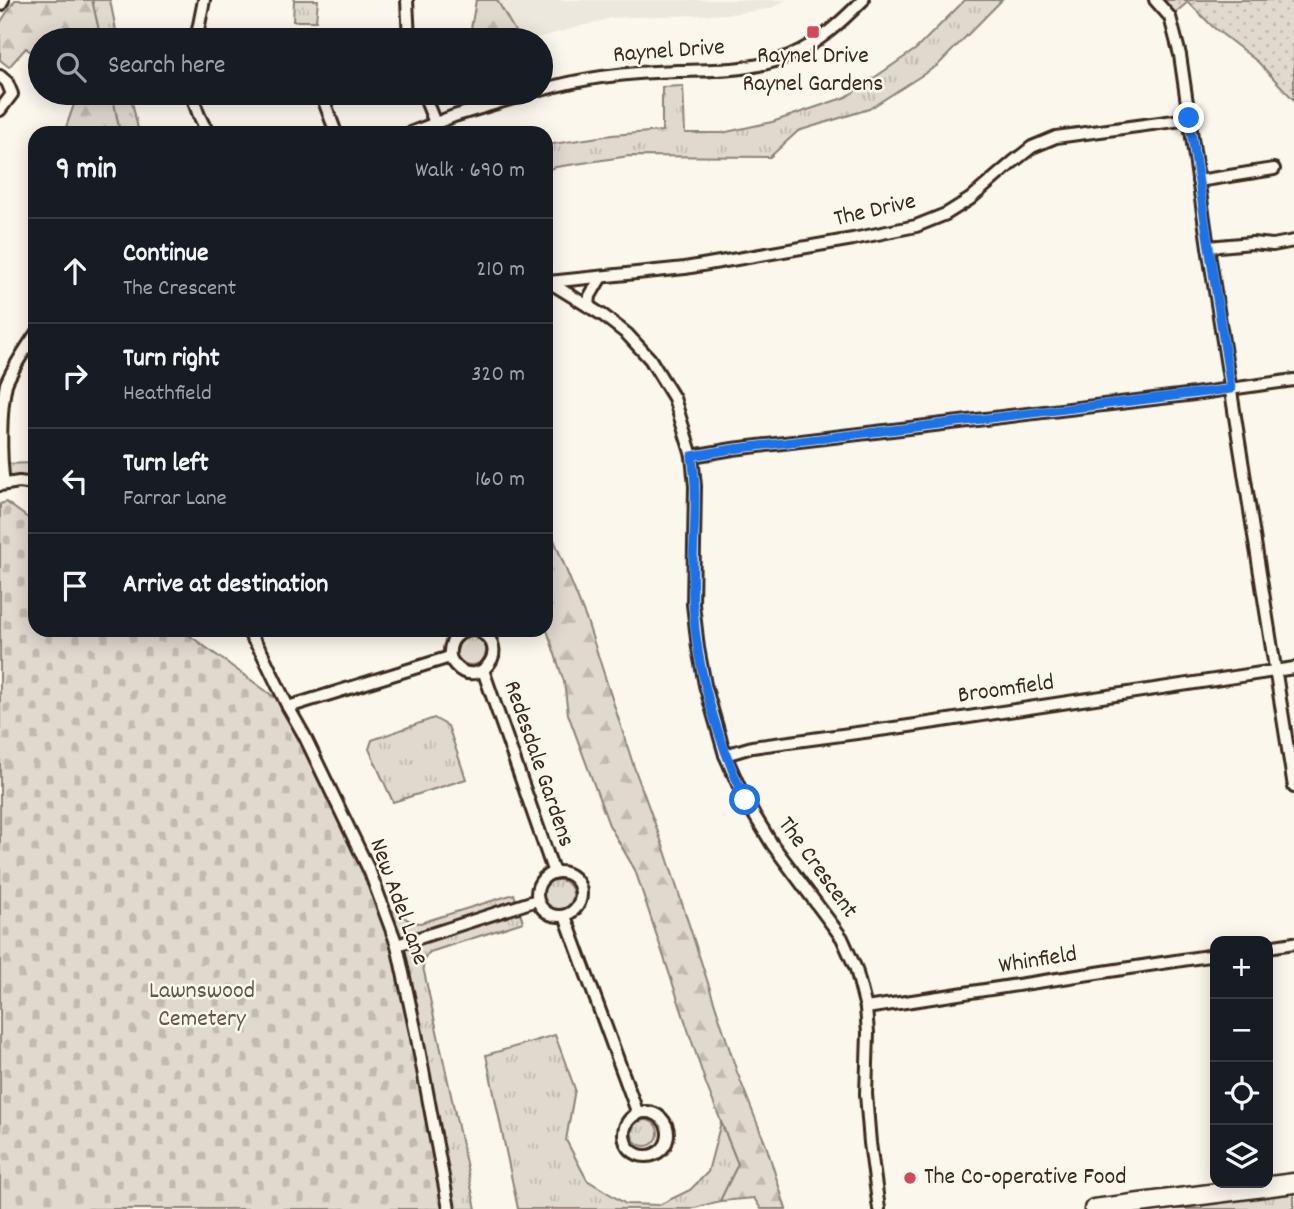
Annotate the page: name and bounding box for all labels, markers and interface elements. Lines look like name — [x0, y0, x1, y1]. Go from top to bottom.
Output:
marker: Raynel Drive Raynel Gardens — [805, 24, 821, 40]
search box — [28, 28, 553, 105]
street label: Raynel Drive — [612, 31, 726, 73]
place label: Raynel Drive Raynel Gardens — [743, 40, 883, 102]
icon: search — [52, 48, 90, 86]
text: Search here — [108, 48, 226, 85]
route end — [1173, 102, 1204, 133]
text: 9 min — [56, 150, 117, 193]
text: Walk · 690 m — [415, 155, 525, 188]
street label: The Drive — [831, 185, 919, 237]
text: Continue — [123, 236, 208, 273]
icon: ahead — [56, 252, 94, 290]
text: 210 m — [476, 254, 525, 287]
text: The Crescent — [123, 273, 236, 306]
text: Turn right — [123, 341, 220, 378]
icon: right — [56, 357, 94, 395]
text: 320 m — [471, 359, 525, 392]
text: Heathfield — [123, 378, 212, 411]
text: Turn left — [123, 446, 209, 483]
icon: left — [56, 462, 94, 500]
text: 160 m — [475, 464, 525, 497]
text: Farrar Lane — [123, 483, 227, 516]
icon: arrive — [56, 567, 94, 605]
text: Arrive at destination — [123, 567, 328, 604]
street label: Broomfield — [956, 666, 1056, 714]
street label: Redesdale Gardens — [494, 676, 582, 852]
route start — [729, 784, 760, 815]
street label: The Crescent — [768, 810, 866, 926]
street label: New Adel Lane — [359, 834, 437, 970]
map controls — [1210, 936, 1273, 1188]
button: + — [1210, 936, 1273, 999]
street label: Whinfield — [996, 938, 1080, 984]
park label: Lawnswood Cemetery — [149, 975, 255, 1037]
button: − — [1210, 999, 1273, 1062]
button: locate — [1210, 1062, 1273, 1125]
button: layers — [1210, 1125, 1273, 1188]
place label: The Co-operative Food — [924, 1161, 1127, 1195]
marker: The Co-operative Food — [902, 1170, 918, 1186]

